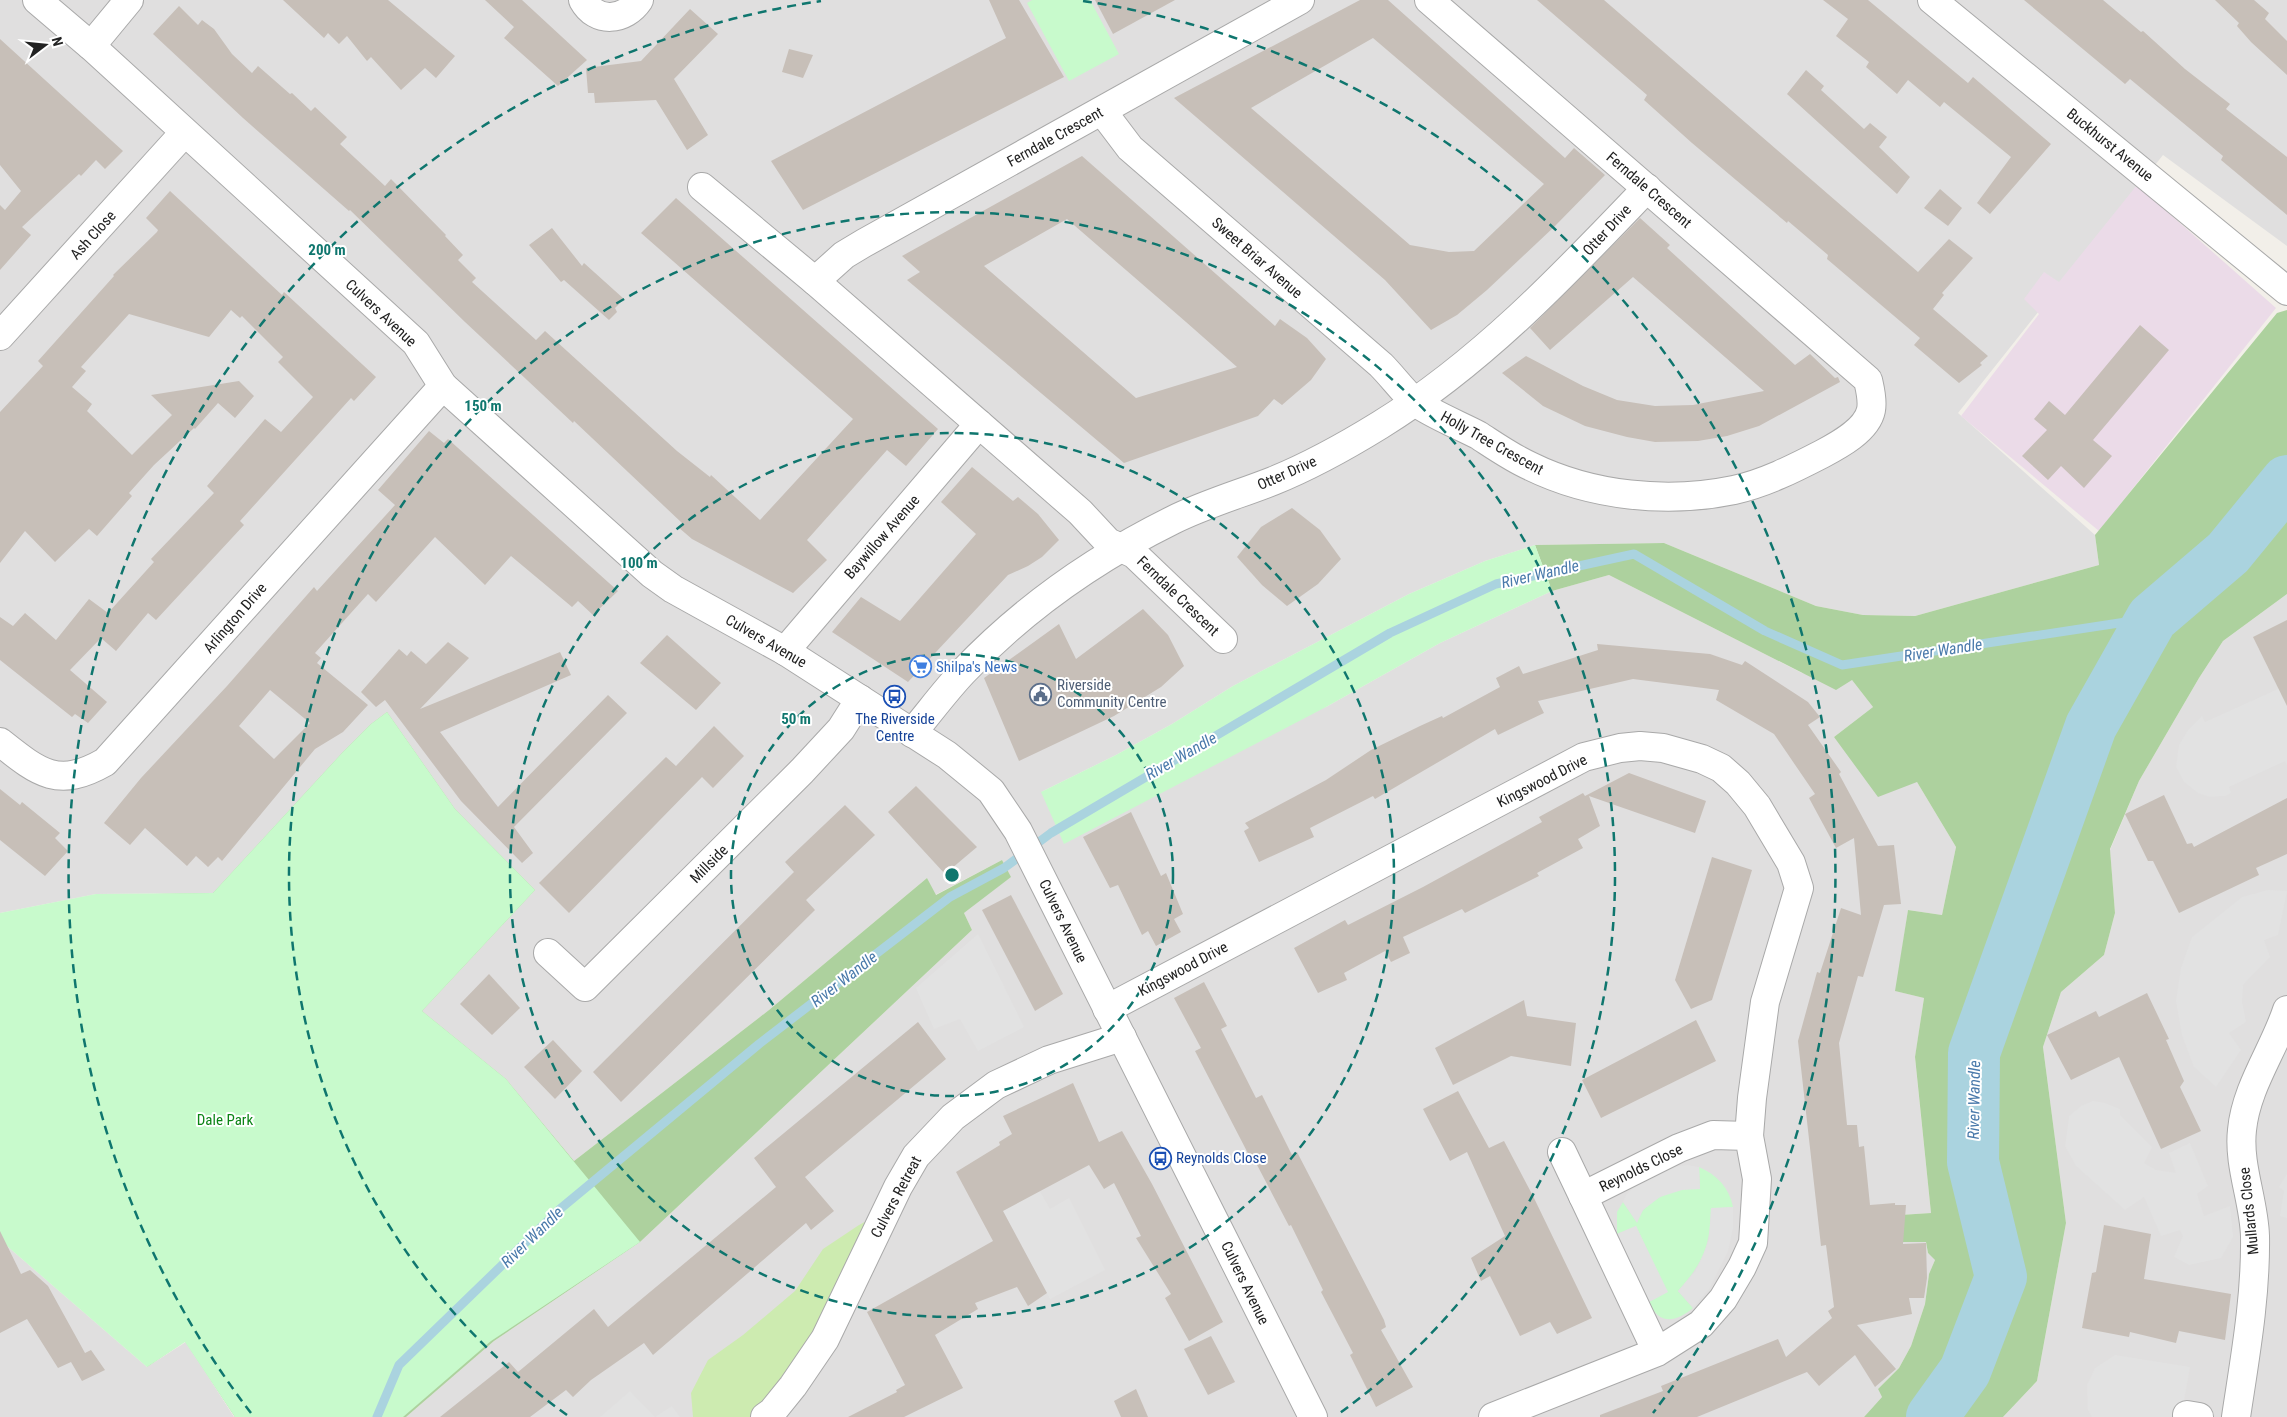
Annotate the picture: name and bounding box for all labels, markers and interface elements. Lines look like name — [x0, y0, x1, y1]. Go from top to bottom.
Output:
north arrow — [20, 20, 70, 70]
text: N — [49, 35, 66, 48]
street label: Ferndale Crescent — [1004, 103, 1106, 171]
street label: Buckhurst Avenue — [2063, 105, 2157, 185]
street label: Ferndale Crescent — [1603, 148, 1695, 232]
street label: Otter Drive — [1579, 201, 1635, 259]
street label: Ash Close — [66, 207, 120, 263]
street label: Sweet Briar Avenue — [1208, 214, 1306, 302]
text: 200 m — [308, 241, 346, 259]
street label: Culvers Avenue — [342, 276, 420, 350]
text: 150 m — [464, 397, 502, 415]
street label: Holly Tree Crescent — [1437, 407, 1547, 479]
street label: Otter Drive — [1255, 452, 1319, 494]
street label: Baywillow Avenue — [841, 491, 923, 583]
street label: Ferndale Crescent — [1133, 552, 1223, 640]
text: 100 m — [620, 554, 658, 572]
water label: River Wandle — [1499, 556, 1581, 592]
street label: Arlington Drive — [200, 579, 270, 657]
street label: Culvers Avenue — [722, 611, 810, 671]
water label: River Wandle — [1902, 634, 1984, 666]
supermarket icon: Shilpa's News — [908, 655, 932, 679]
place label: Shilpa's News — [936, 658, 1017, 676]
place label: Riverside Community Centre — [1057, 676, 1166, 711]
public building icon: Riverside Community Centre — [1029, 682, 1053, 706]
bus stop icon: The Riverside Centre — [883, 684, 907, 708]
text: 50 m — [781, 710, 811, 728]
place label: The Riverside Centre — [855, 710, 935, 745]
water label: River Wandle — [1142, 728, 1220, 784]
street label: Kingswood Drive — [1494, 751, 1590, 811]
street label: Millside — [686, 841, 732, 887]
centre of rings — [943, 866, 961, 884]
street label: Culvers Avenue — [1035, 876, 1091, 966]
street label: Kingswood Drive — [1135, 938, 1231, 1000]
water label: River Wandle — [807, 947, 881, 1011]
water label: River Wandle — [1964, 1060, 1984, 1140]
park label: Dale Park — [197, 1111, 253, 1129]
street label: Reynolds Close — [1596, 1140, 1686, 1196]
bus stop icon: Reynolds Close — [1148, 1146, 1172, 1170]
place label: Reynolds Close — [1176, 1149, 1266, 1167]
street label: Culvers Retreat — [867, 1153, 925, 1241]
street label: Mullards Close — [2235, 1166, 2263, 1256]
water label: River Wandle — [497, 1203, 567, 1271]
street label: Culvers Avenue — [1217, 1238, 1273, 1328]

